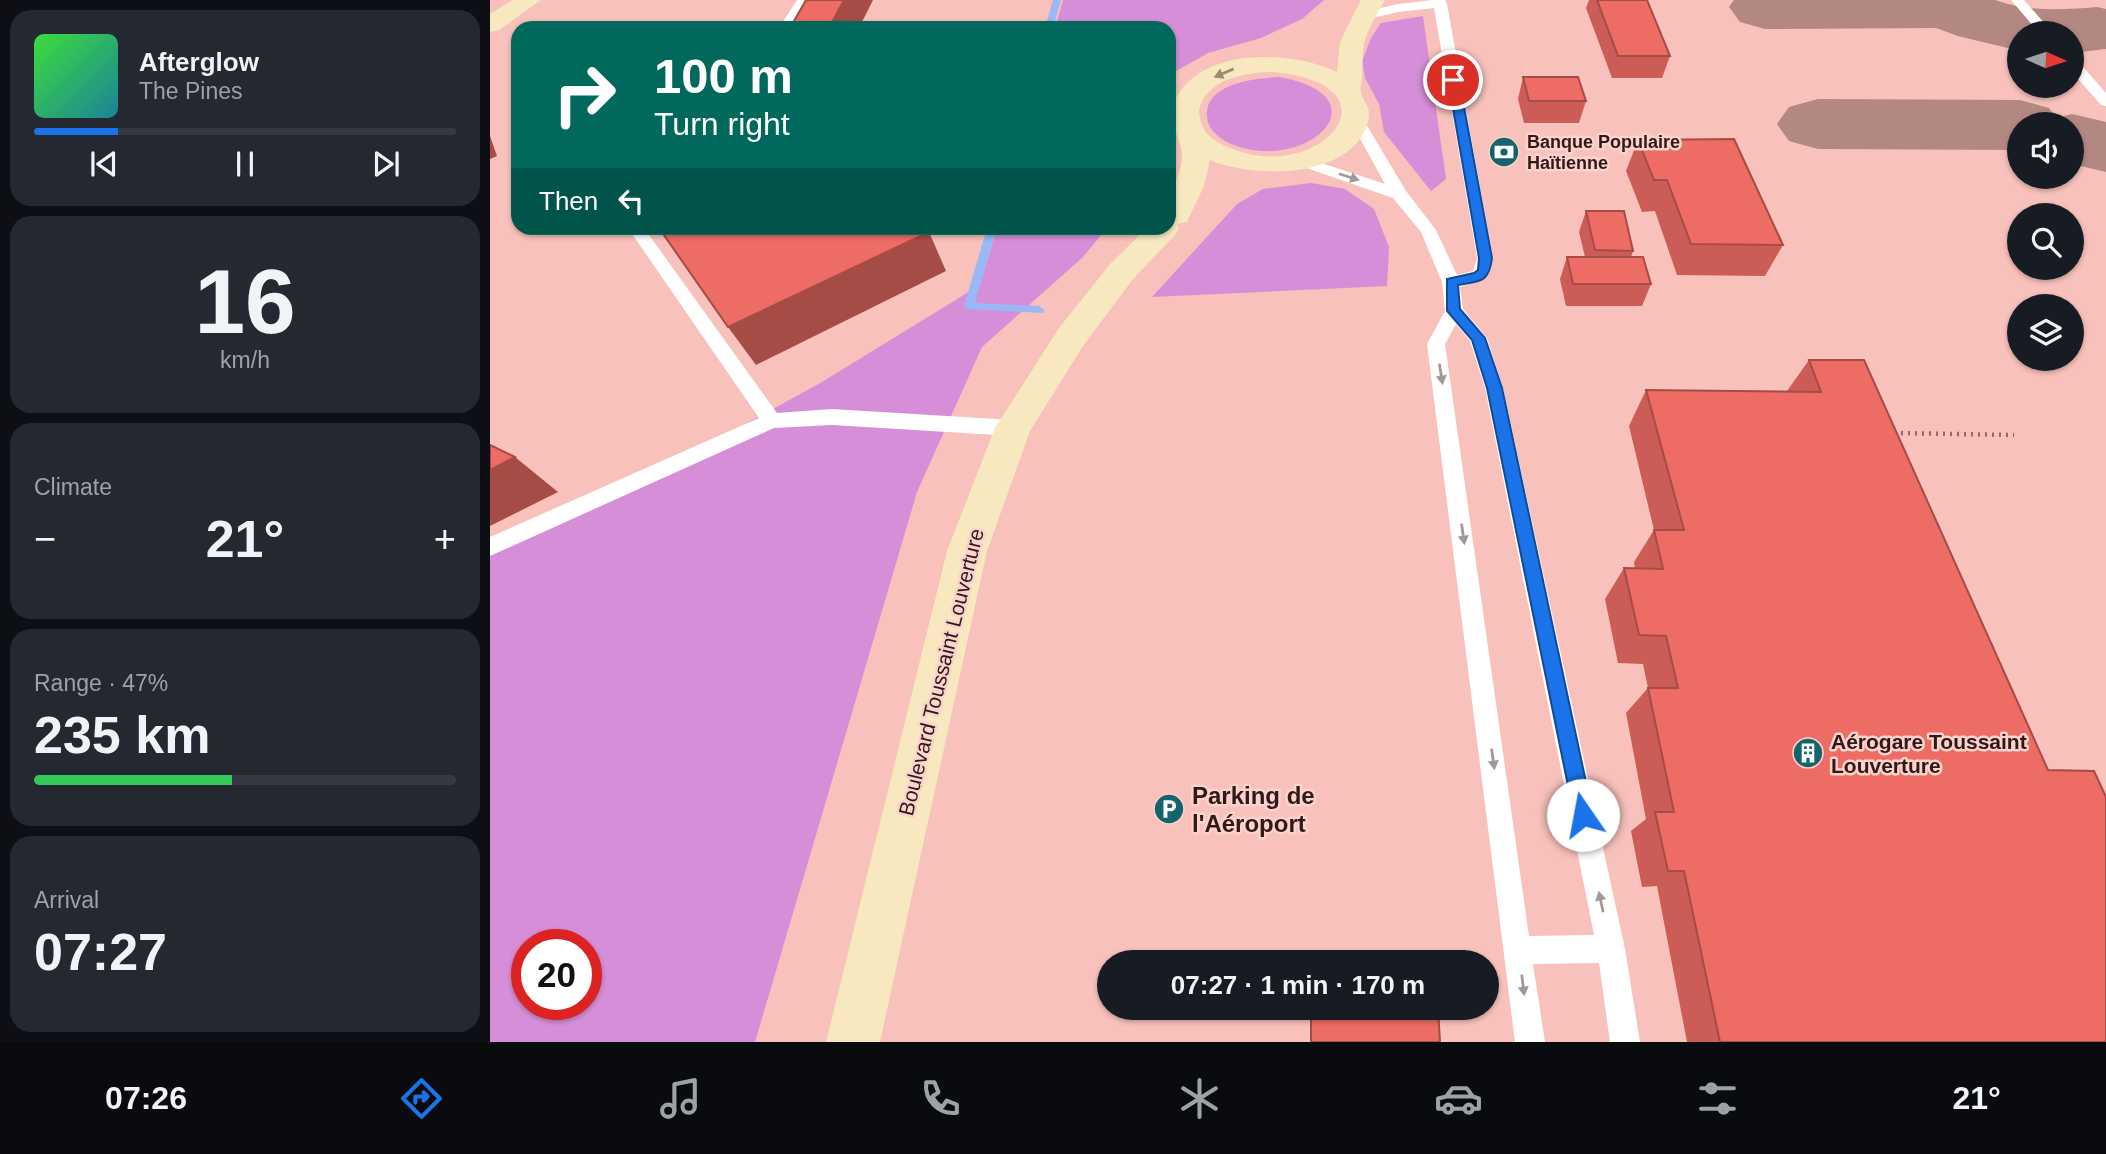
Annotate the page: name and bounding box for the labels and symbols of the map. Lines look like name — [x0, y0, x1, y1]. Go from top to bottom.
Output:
north arrow — [2007, 21, 2084, 98]
pin — [1423, 50, 1483, 110]
one-way arrow — [1213, 68, 1234, 79]
place label: Banque Populaire Haïtienne — [1527, 132, 1680, 173]
bank icon: Banque Populaire Haïtienne — [1487, 135, 1521, 169]
one-way arrow — [1339, 173, 1360, 183]
one-way arrow — [1436, 363, 1447, 385]
one-way arrow — [1458, 523, 1469, 545]
street label: Boulevard Toussaint Louverture — [894, 526, 988, 818]
place label: Aérogare Toussaint Louverture — [1831, 730, 2027, 777]
building icon: Aérogare Toussaint Louverture — [1791, 736, 1825, 770]
one-way arrow — [1488, 748, 1499, 770]
position arrow — [1546, 778, 1620, 852]
place label: Parking de l'Aéroport — [1192, 782, 1315, 837]
parking icon: Parking de l'Aéroport — [1152, 792, 1186, 826]
one-way arrow — [1596, 891, 1607, 913]
speed limit sign: 20 — [511, 929, 602, 1020]
one-way arrow — [1518, 974, 1529, 996]

